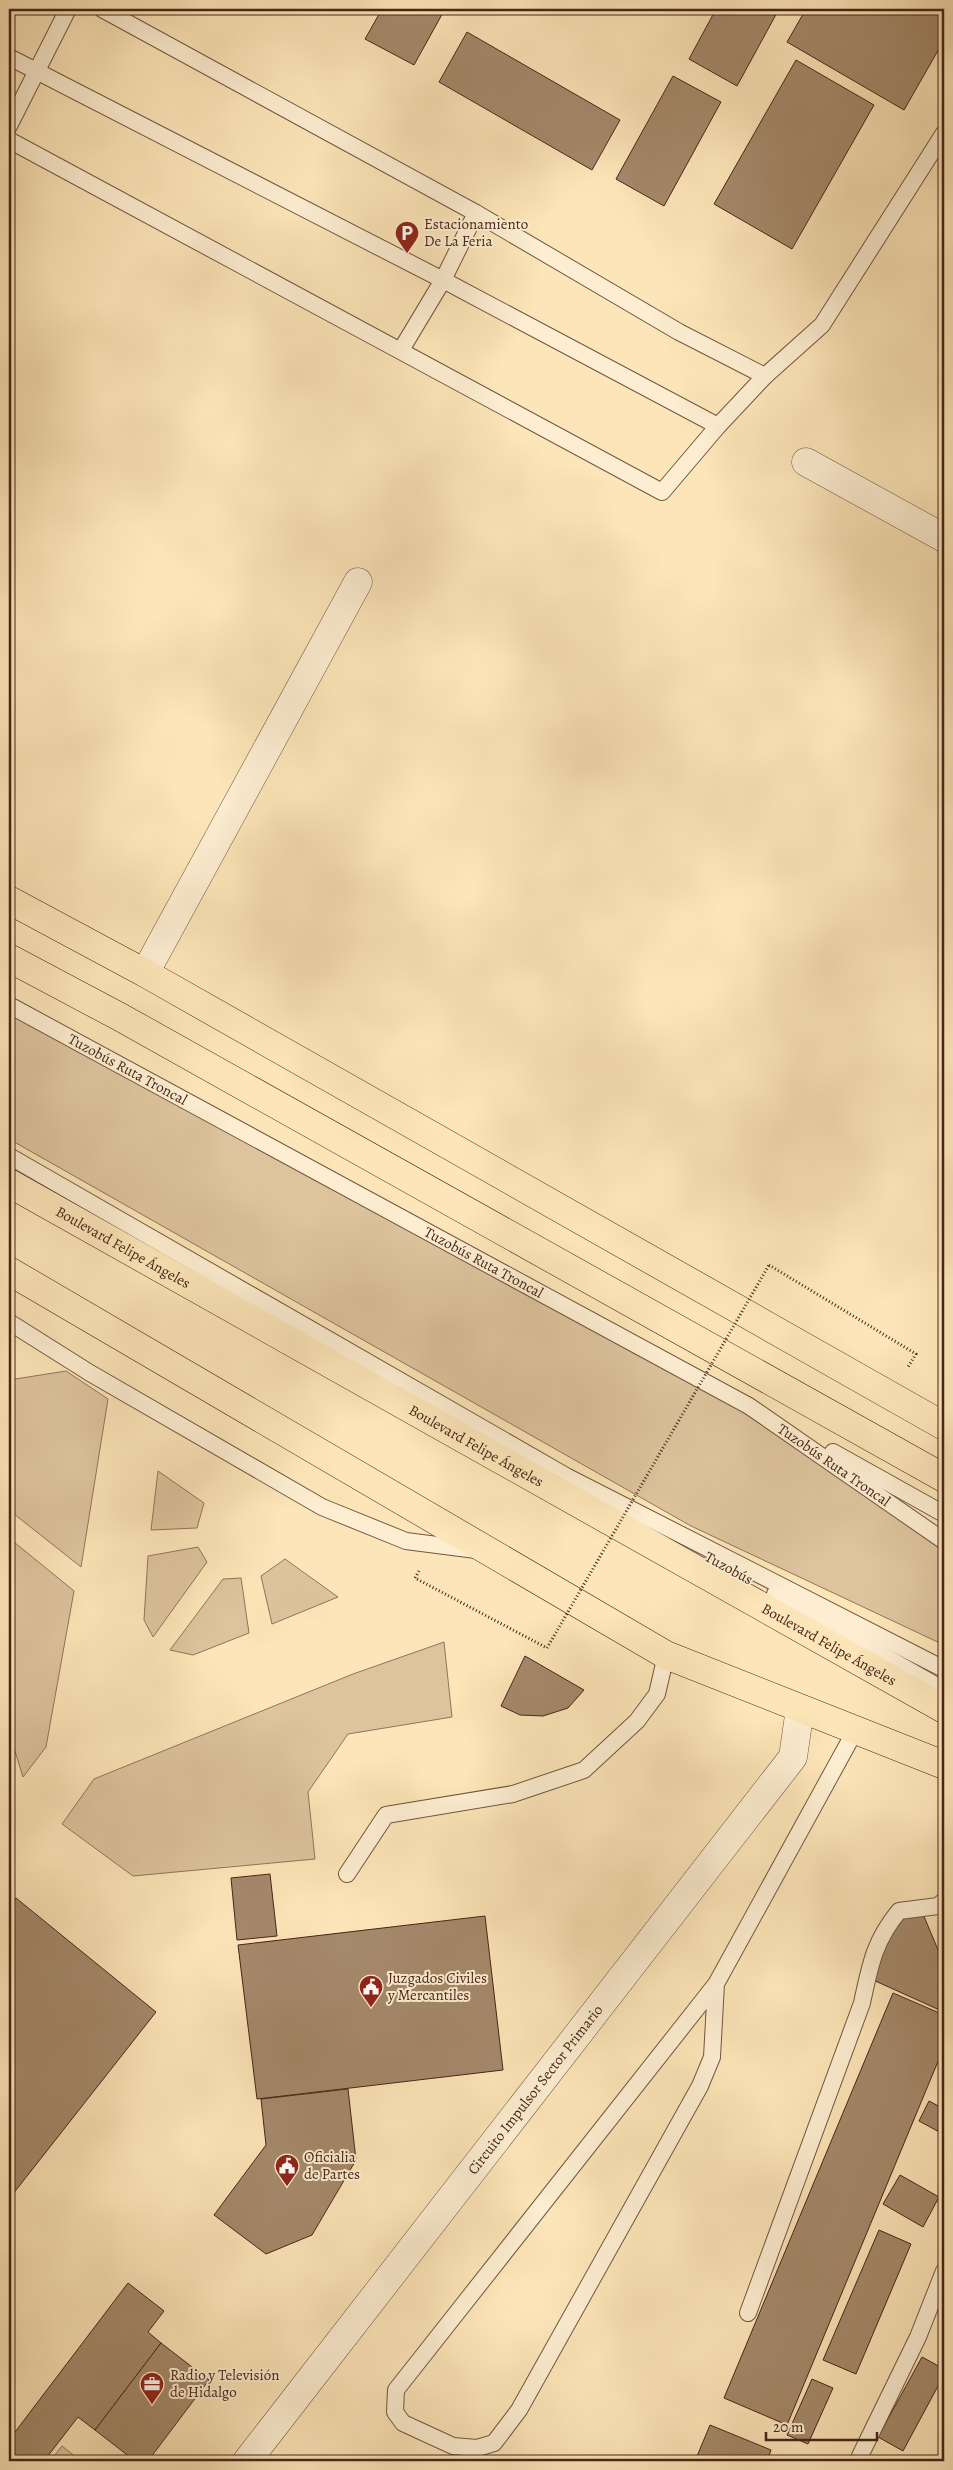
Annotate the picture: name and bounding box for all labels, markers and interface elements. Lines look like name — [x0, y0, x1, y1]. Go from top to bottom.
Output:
place label: Estacionamiento De La Feria — [424, 214, 528, 251]
parking icon: Estacionamiento De La Feria — [394, 220, 420, 254]
street label: Tuzobús Ruta Troncal — [65, 1029, 191, 1110]
street label: Boulevard Felipe Ángeles — [52, 1201, 194, 1293]
street label: Tuzobús Ruta Troncal — [421, 1222, 547, 1303]
street label: Boulevard Felipe Ángeles — [405, 1400, 547, 1492]
street label: Tuzobús Ruta Troncal — [774, 1419, 895, 1511]
street label: Tuzobús — [701, 1547, 757, 1589]
street label: Boulevard Felipe Ángeles — [758, 1598, 900, 1690]
place label: Juzgados Civiles y Mercantiles — [387, 1968, 487, 2005]
public building icon: Juzgados Civiles y Mercantiles — [358, 1974, 384, 2008]
street label: Circuito Impulsor Sector Primario — [463, 2001, 607, 2179]
place label: Oficialia de Partes — [304, 2147, 360, 2184]
public building icon: Oficialia de Partes — [274, 2153, 300, 2187]
place label: Radio y Televisión de Hidalgo — [170, 2365, 280, 2402]
office icon: Radio y Televisión de Hidalgo — [139, 2371, 165, 2405]
scale bar — [766, 2410, 877, 2442]
text: 20 m — [773, 2417, 804, 2437]

